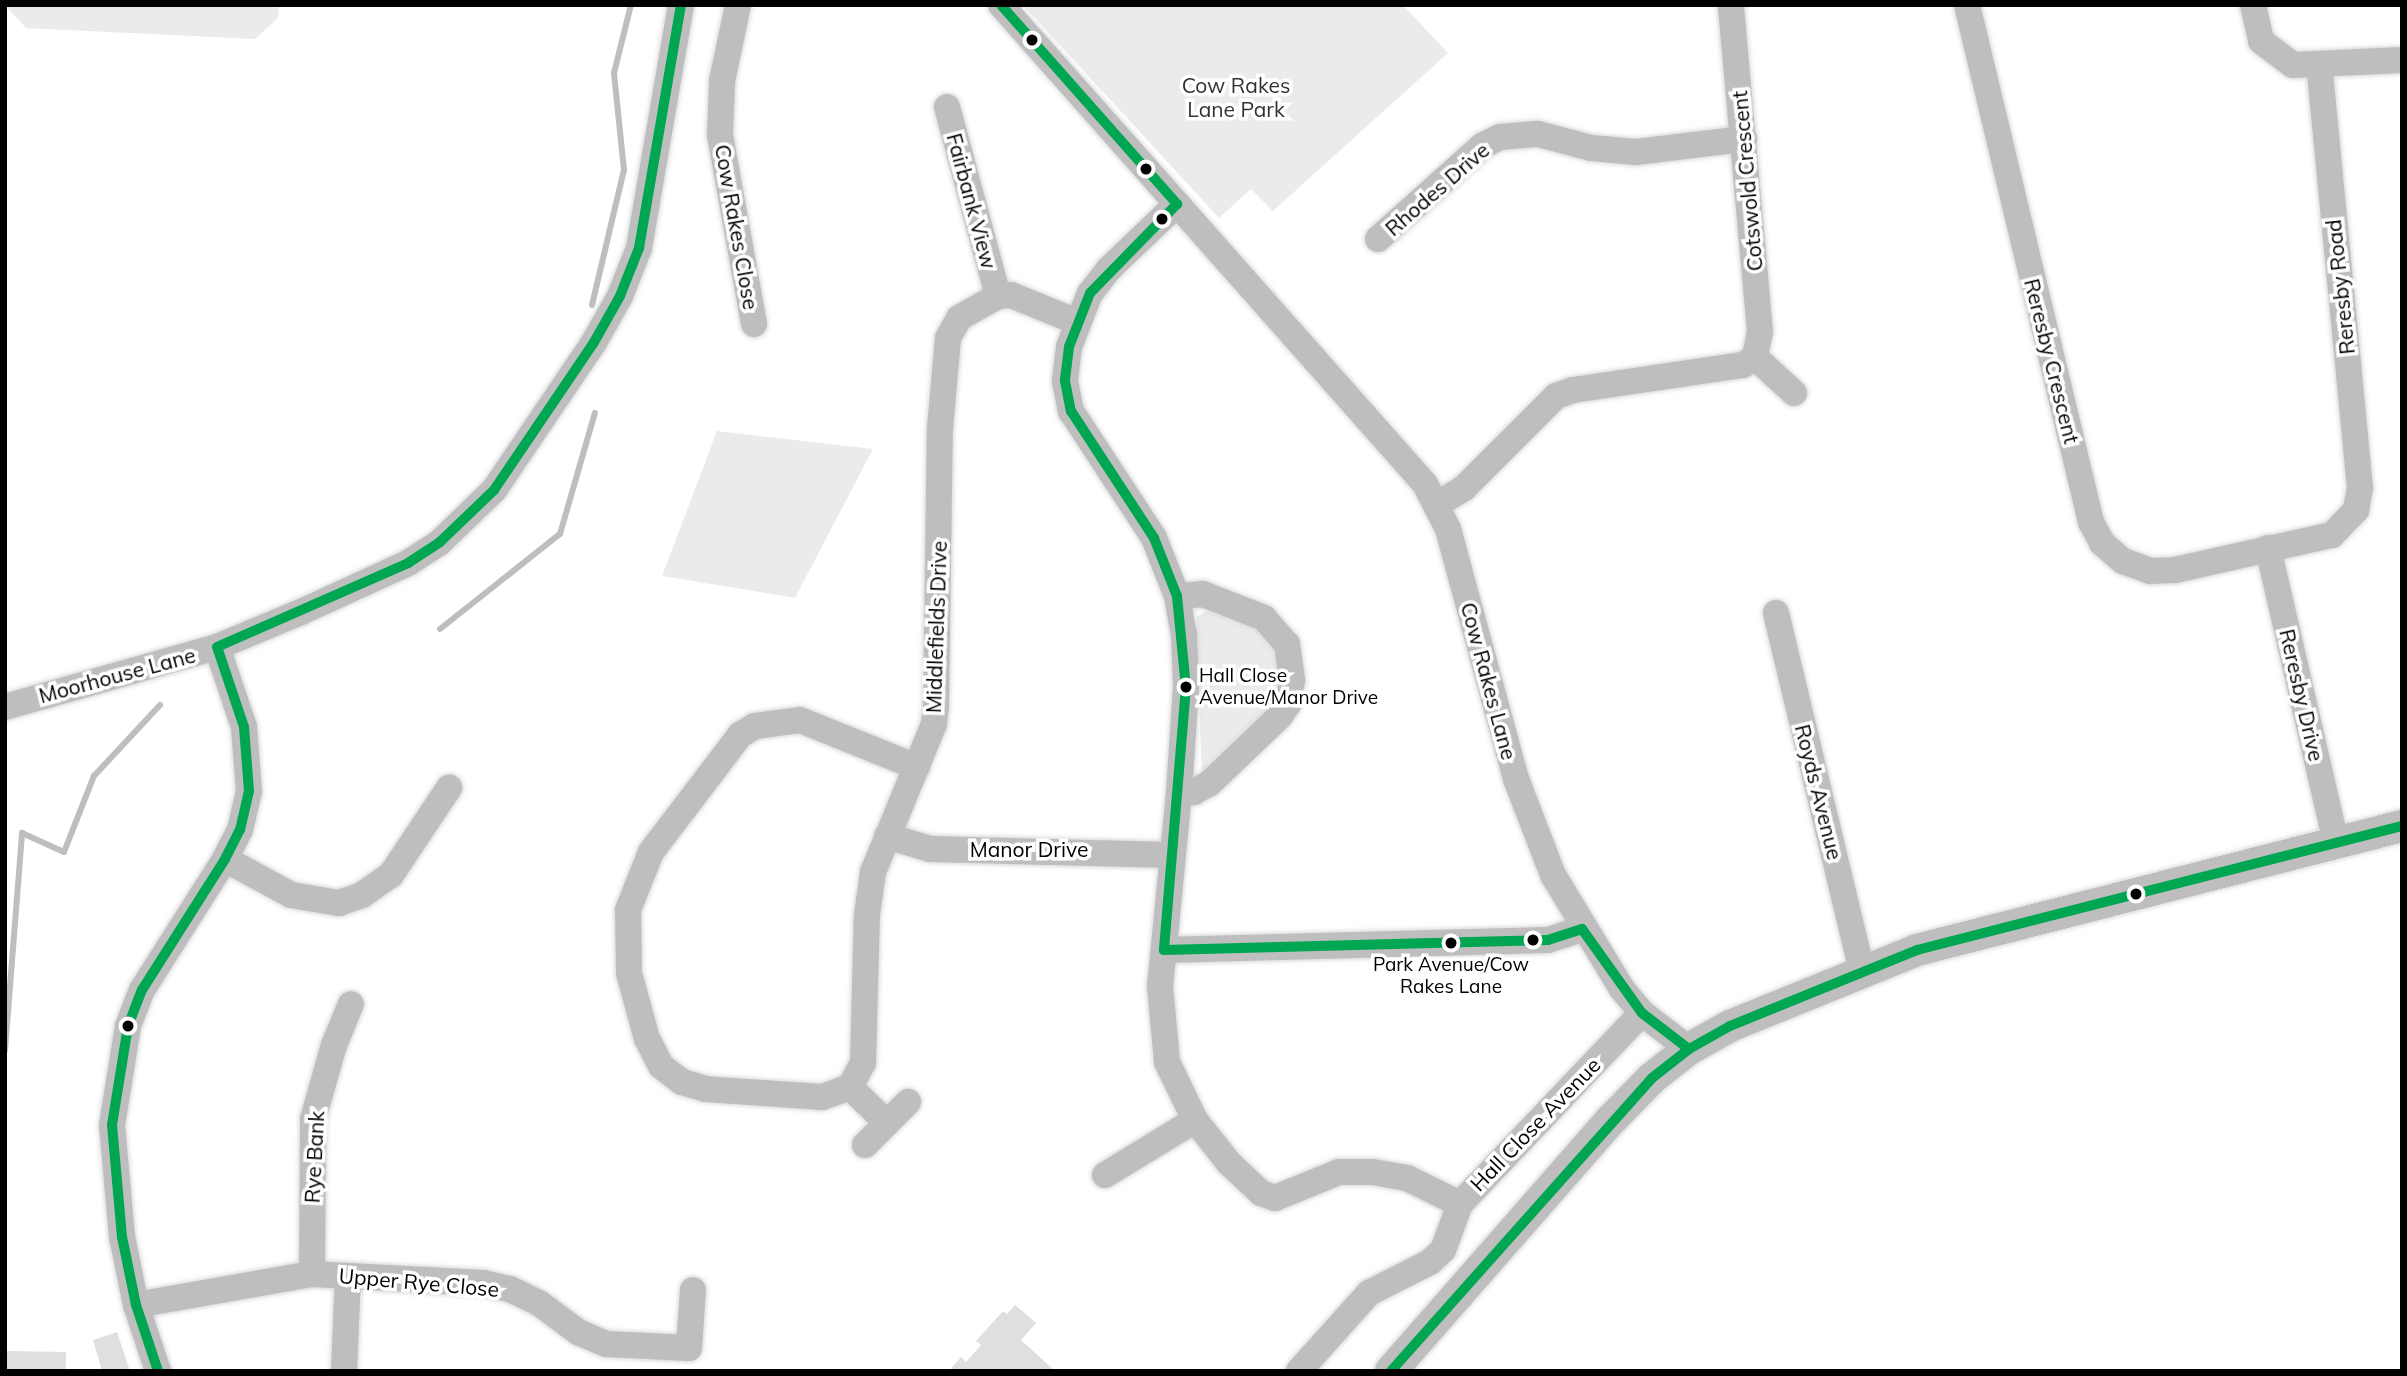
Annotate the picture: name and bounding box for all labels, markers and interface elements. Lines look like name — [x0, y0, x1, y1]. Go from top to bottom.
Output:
unlabelled marker — [1025, 33, 1039, 47]
park label: Cow Rakes Lane Park — [1182, 72, 1290, 122]
street label: Cotswold Crescent — [1727, 90, 1767, 272]
street label: Fairbank View — [942, 130, 1002, 272]
street label: Rhodes Drive — [1380, 137, 1494, 241]
street label: Cow Rakes Close — [710, 142, 764, 312]
unlabelled marker — [1139, 162, 1153, 176]
unlabelled marker — [1155, 212, 1169, 226]
street label: Reresby Road — [2320, 218, 2360, 356]
street label: Reresby Crescent — [2019, 276, 2085, 446]
street label: Middlefields Drive — [920, 540, 952, 714]
street label: Cow Rakes Lane — [1456, 600, 1522, 762]
street label: Reresby Drive — [2275, 626, 2329, 764]
street label: Moorhouse Lane — [36, 642, 198, 708]
place label: Hall Close Avenue/Manor Drive — [1199, 665, 1378, 709]
marker: Hall Close Avenue/Manor Drive — [1179, 680, 1193, 694]
street label: Royds Avenue — [1790, 722, 1848, 862]
street label: Manor Drive — [970, 836, 1088, 862]
unlabelled marker — [2129, 887, 2143, 901]
unlabelled marker — [1526, 933, 1540, 947]
marker: Park Avenue/Cow Rakes Lane — [1444, 936, 1458, 950]
place label: Park Avenue/Cow Rakes Lane — [1373, 954, 1529, 998]
unlabelled marker — [121, 1019, 135, 1033]
street label: Hall Close Avenue — [1465, 1052, 1605, 1196]
street label: Rye Bank — [299, 1110, 329, 1204]
street label: Upper Rye Close — [338, 1262, 500, 1302]

